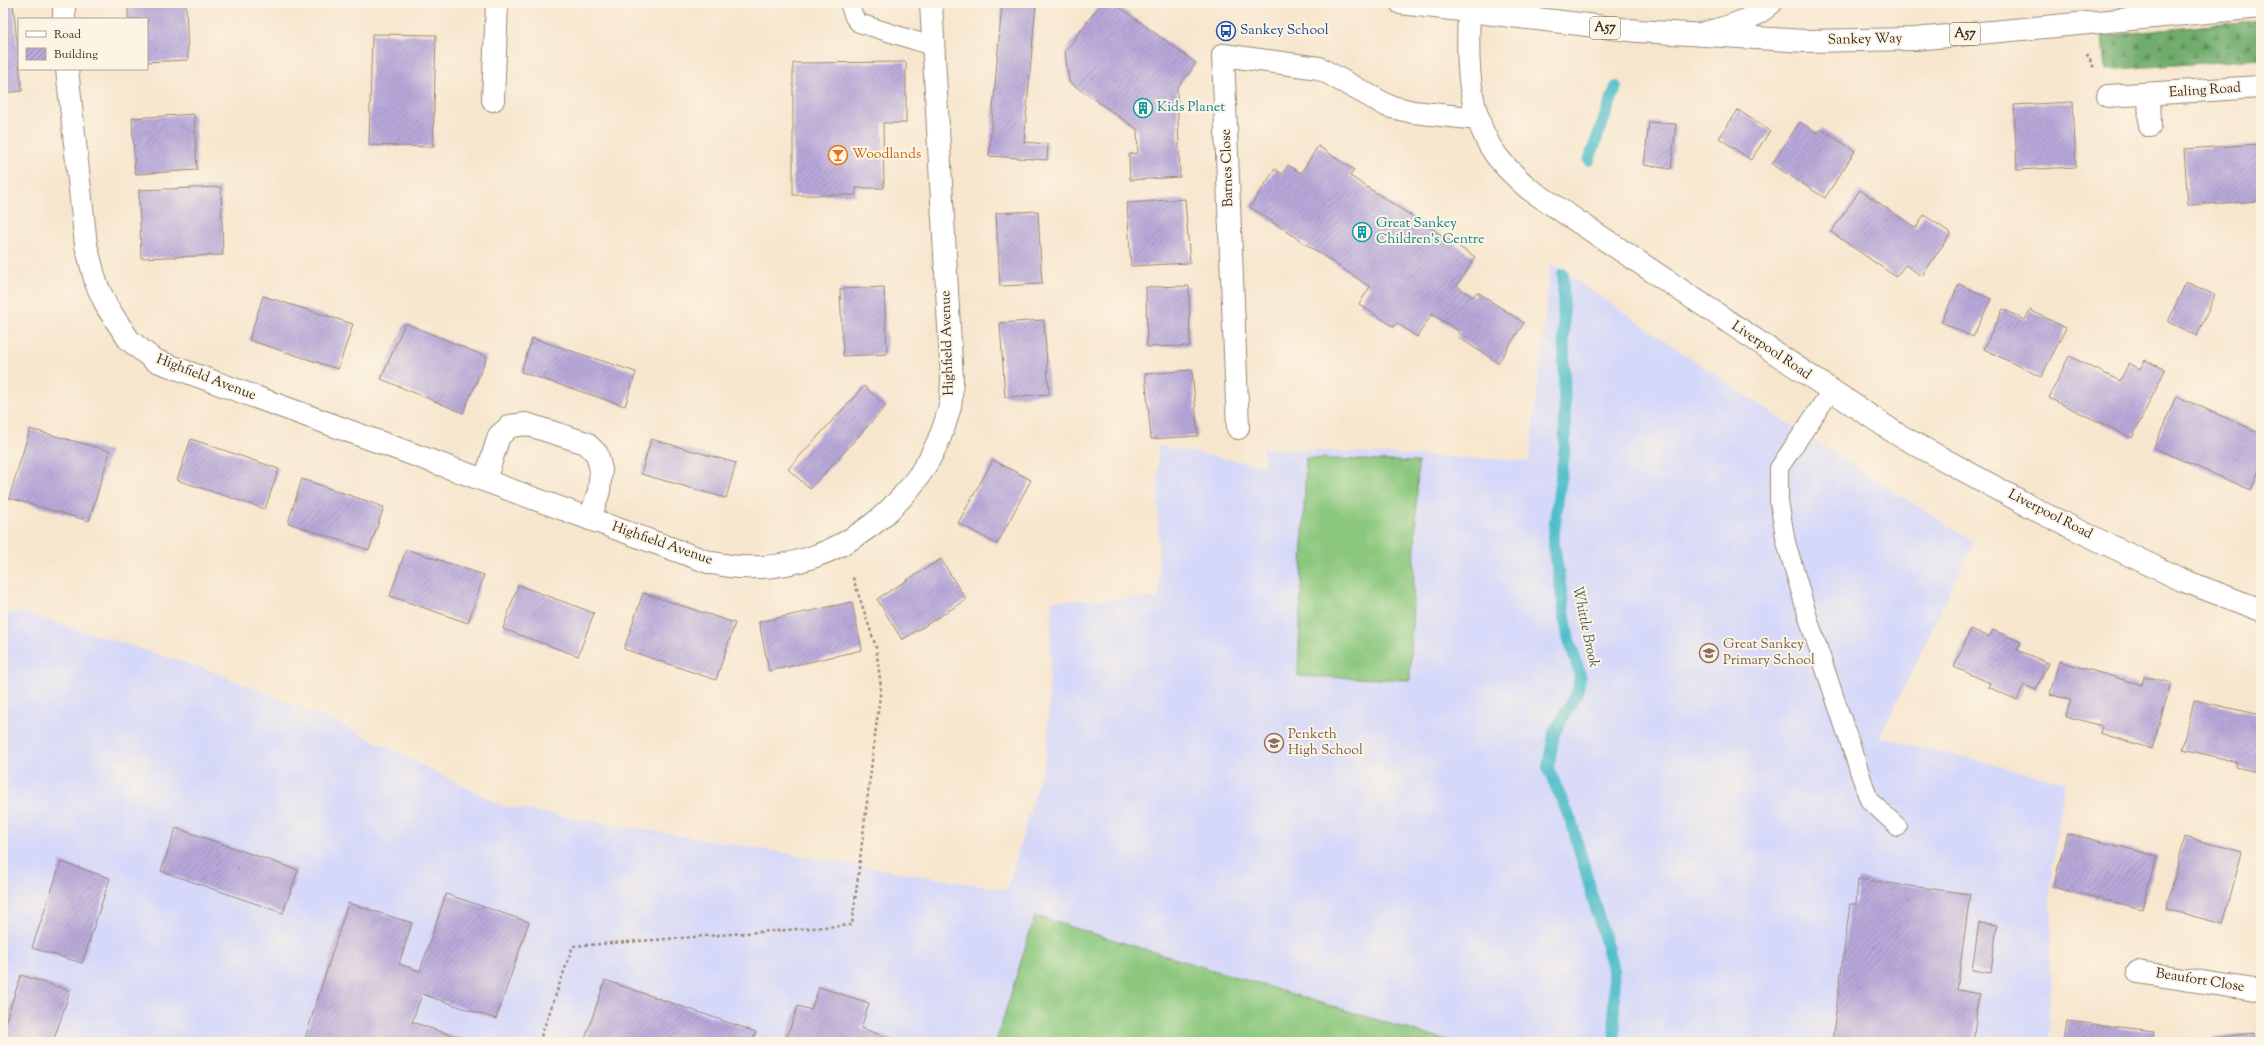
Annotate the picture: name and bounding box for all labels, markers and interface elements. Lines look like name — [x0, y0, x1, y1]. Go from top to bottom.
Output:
road number: A57 — [1590, 17, 1620, 39]
legend — [18, 18, 148, 70]
bus stop icon: Sankey School — [1215, 20, 1237, 42]
place label: Sankey School — [1240, 21, 1329, 41]
road number: A57 — [1950, 23, 1980, 45]
text: Road — [54, 26, 81, 44]
street label: Sankey Way — [1827, 29, 1903, 51]
text: Building — [54, 46, 98, 64]
street label: Ealing Road — [2168, 78, 2242, 103]
building icon: Kids Planet — [1132, 97, 1154, 119]
place label: Kids Planet — [1157, 98, 1225, 118]
street label: Barnes Close — [1217, 129, 1239, 207]
bar icon: Woodlands — [827, 144, 849, 166]
place label: Woodlands — [852, 145, 921, 165]
place label: Great Sankey Children's Centre — [1376, 214, 1485, 250]
building icon: Great Sankey Children's Centre — [1351, 221, 1373, 243]
street label: Highfield Avenue — [936, 290, 960, 396]
street label: Liverpool Road — [1727, 317, 1815, 385]
street label: Highfield Avenue — [153, 350, 259, 406]
street label: Liverpool Road — [2004, 485, 2096, 545]
street label: Highfield Avenue — [609, 517, 715, 571]
water label: Whittle Brook — [1566, 585, 1604, 669]
place label: Great Sankey Primary School — [1723, 635, 1815, 671]
school or university icon: Great Sankey Primary School — [1698, 642, 1720, 664]
place label: Penketh High School — [1288, 725, 1363, 761]
school or university icon: Penketh High School — [1263, 732, 1285, 754]
street label: Beaufort Close — [2154, 964, 2246, 998]

